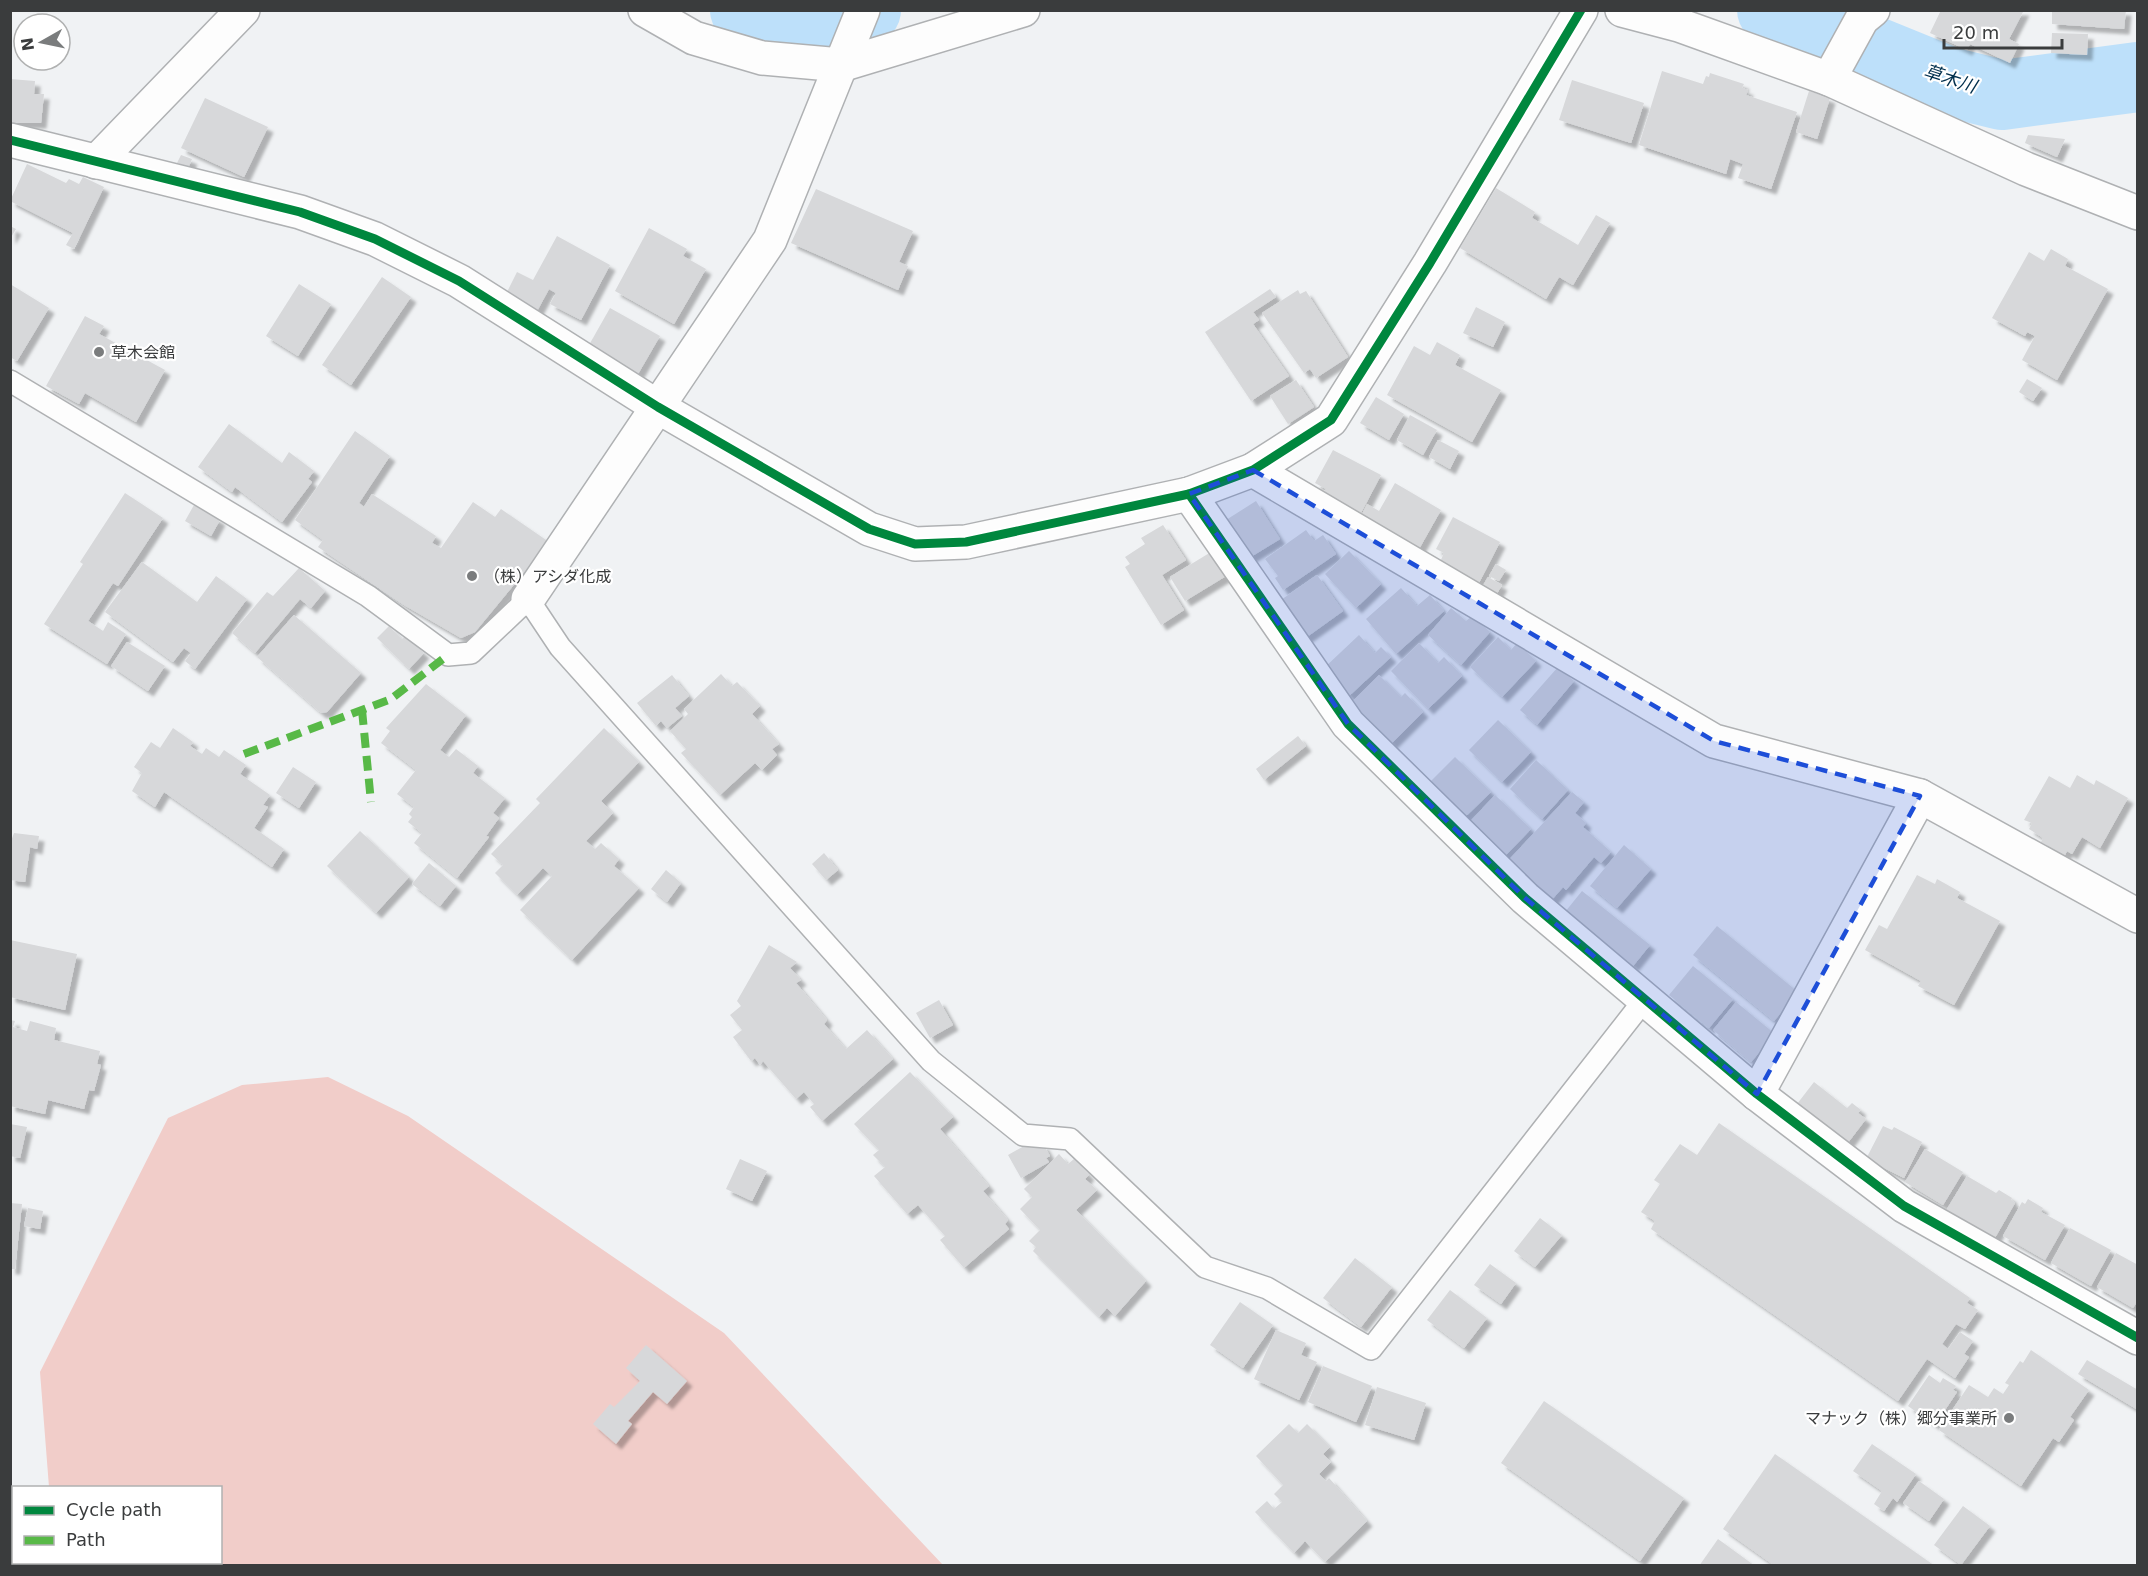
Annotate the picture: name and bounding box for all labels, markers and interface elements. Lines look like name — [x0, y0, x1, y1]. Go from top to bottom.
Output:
north arrow — [12, 12, 72, 72]
scale bar — [1944, 12, 2062, 50]
text: 20 m — [1953, 22, 1999, 43]
text: N — [17, 36, 38, 52]
water label: 草木川 — [1921, 60, 1981, 97]
place label: 草木会館 — [111, 343, 175, 362]
marker: 草木会館 — [92, 345, 106, 359]
place label: （株）アシダ化成 — [484, 567, 611, 586]
marker: （株）アシダ化成 — [465, 569, 479, 583]
place label: マナック（株）郷分事業所 — [1805, 1409, 1997, 1428]
marker: マナック（株）郷分事業所 — [2002, 1411, 2016, 1425]
legend — [12, 1486, 222, 1564]
text: Cycle path — [66, 1499, 162, 1520]
text: Path — [66, 1529, 106, 1550]

